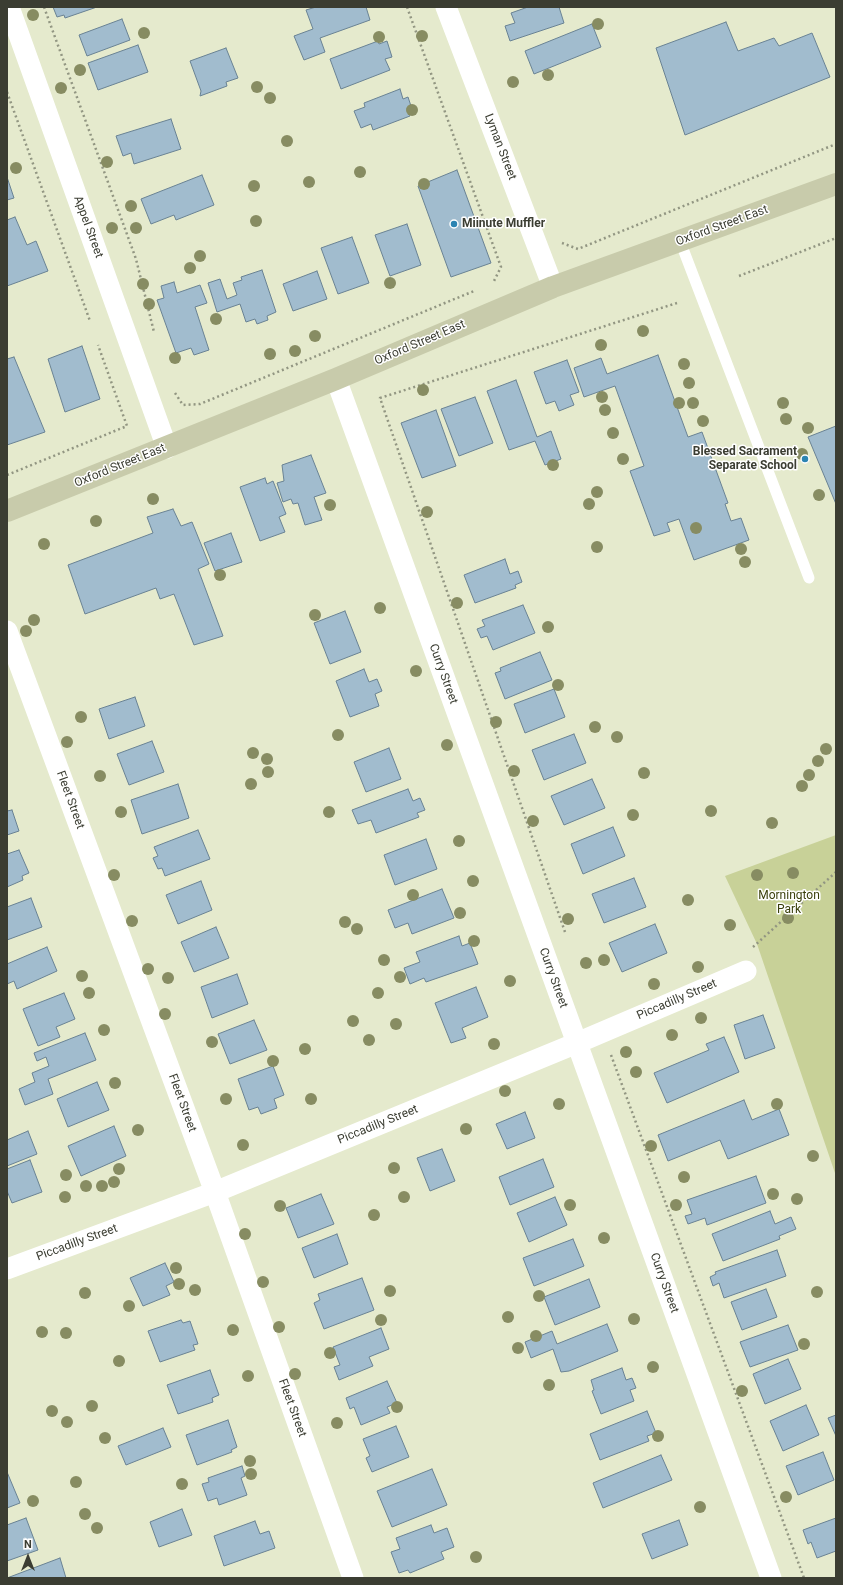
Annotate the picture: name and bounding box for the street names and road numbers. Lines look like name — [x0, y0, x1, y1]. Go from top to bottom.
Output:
street label: Lyman Street — [481, 112, 519, 182]
street label: Appel Street — [70, 194, 106, 260]
street label: Oxford Street East — [674, 203, 770, 249]
street label: Oxford Street East — [373, 317, 467, 369]
street label: Oxford Street East — [72, 441, 168, 491]
street label: Curry Street — [425, 642, 461, 706]
street label: Fleet Street — [53, 769, 87, 831]
street label: Curry Street — [535, 946, 571, 1010]
street label: Piccadilly Street — [635, 977, 719, 1023]
street label: Fleet Street — [165, 1072, 199, 1134]
street label: Piccadilly Street — [336, 1102, 420, 1148]
street label: Piccadilly Street — [34, 1222, 120, 1264]
street label: Curry Street — [646, 1251, 682, 1315]
street label: Fleet Street — [275, 1377, 309, 1439]

